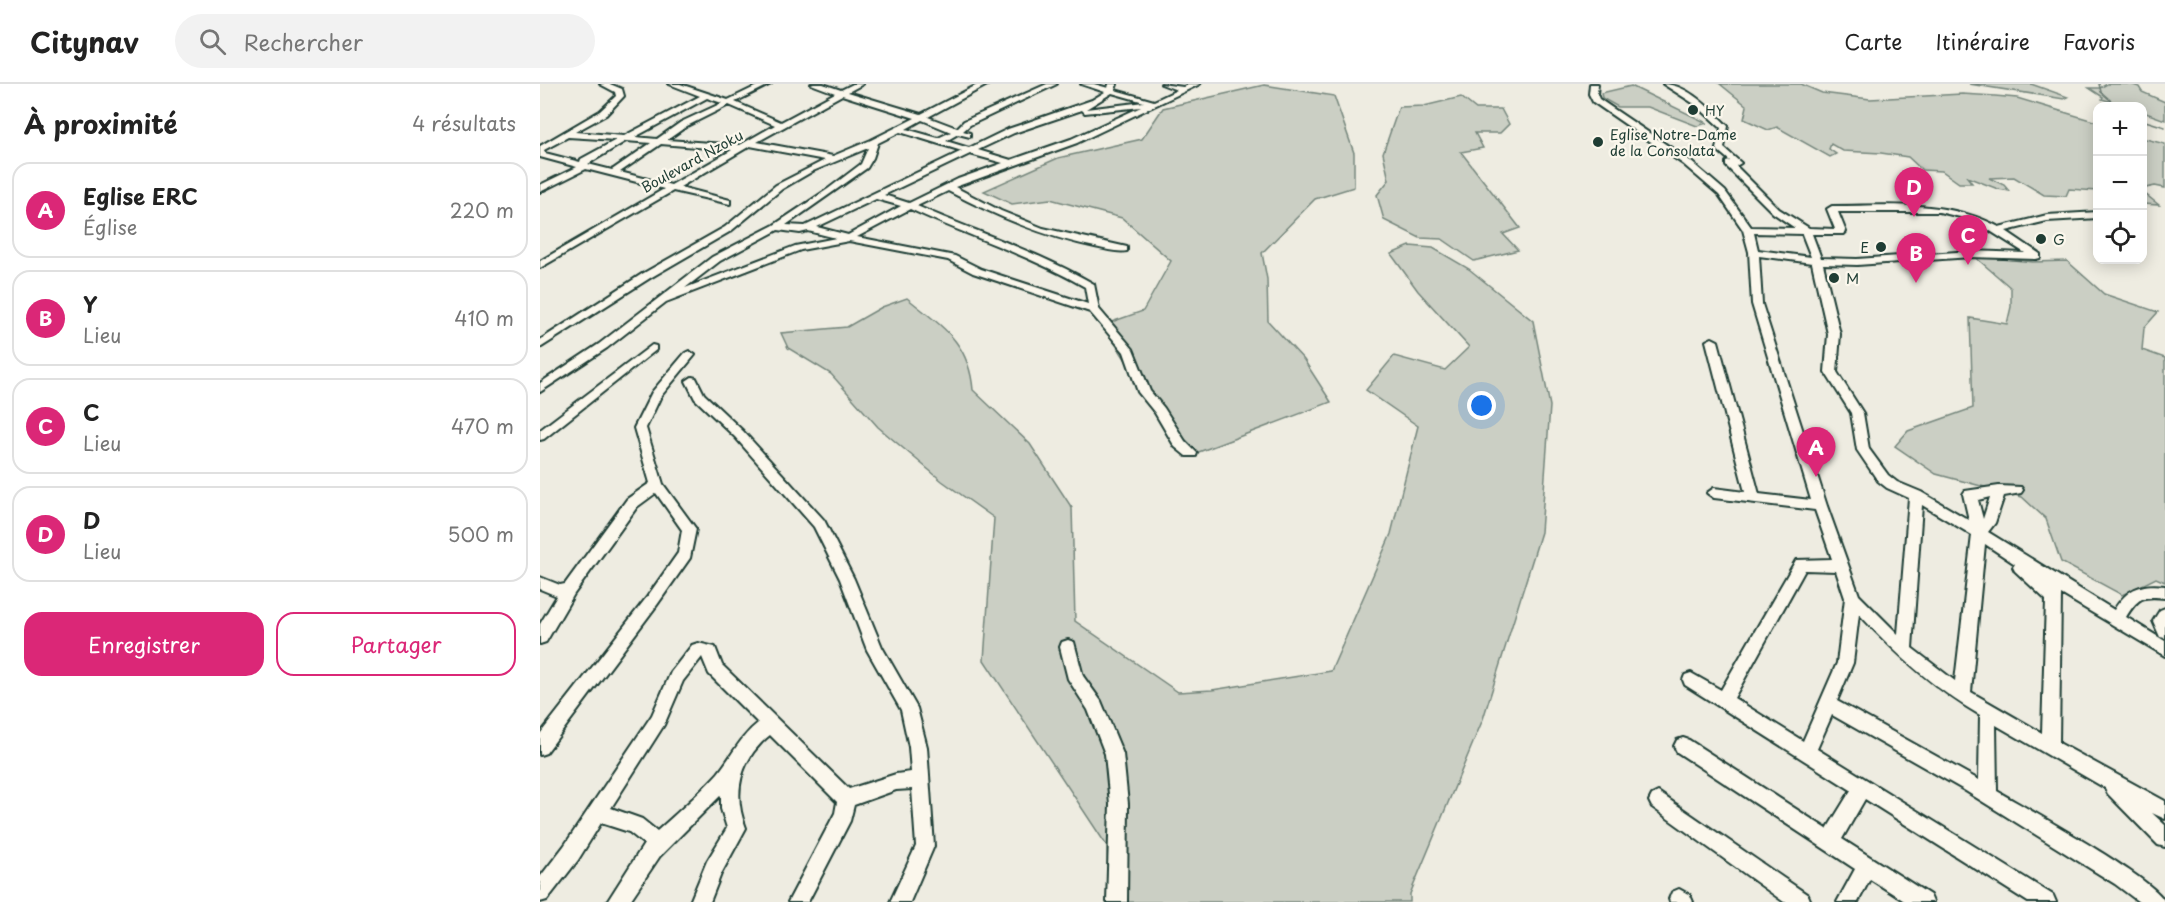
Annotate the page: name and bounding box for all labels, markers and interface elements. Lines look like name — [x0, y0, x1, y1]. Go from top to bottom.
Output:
search box — [175, 14, 595, 68]
text: Citynav — [30, 20, 139, 63]
icon: search — [196, 25, 229, 58]
text: Rechercher — [244, 25, 363, 58]
text: Carte — [1844, 25, 1903, 57]
text: Itinéraire — [1936, 25, 2030, 57]
text: Favoris — [2063, 25, 2135, 57]
place label: HY — [1705, 100, 1725, 121]
map controls — [2093, 102, 2147, 264]
button: + — [2093, 102, 2147, 156]
marker: HY — [1686, 103, 1700, 117]
text: À proximité — [24, 104, 178, 143]
text: 4 résultats — [412, 108, 516, 138]
street label: Boulevard Nzoku — [637, 124, 747, 198]
place label: Eglise Notre-Dame de la Consolata — [1610, 124, 1737, 161]
marker: Eglise Notre-Dame de la Consolata — [1591, 135, 1605, 149]
button: − — [2093, 156, 2147, 210]
pin: D — [1894, 168, 1934, 217]
text: Eglise ERC — [83, 179, 198, 212]
text: A — [38, 195, 53, 225]
text: 220 m — [450, 195, 514, 225]
button: locate — [2093, 210, 2147, 264]
text: Église — [83, 212, 137, 242]
pin: C — [1948, 216, 1988, 265]
place label: G — [2053, 229, 2065, 250]
marker: G — [2034, 232, 2048, 246]
pin: B — [1896, 234, 1936, 283]
place label: E — [1860, 237, 1869, 258]
marker: E — [1874, 240, 1888, 254]
place label: M — [1846, 268, 1859, 289]
marker: M — [1827, 271, 1841, 285]
text: Y — [83, 287, 97, 320]
text: B — [39, 303, 52, 333]
text: 410 m — [454, 303, 514, 333]
text: Lieu — [83, 320, 121, 350]
your location — [1467, 391, 1496, 420]
text: C — [83, 395, 100, 428]
text: C — [38, 411, 53, 441]
text: 470 m — [451, 411, 514, 441]
text: Lieu — [83, 428, 121, 458]
pin: A — [1796, 428, 1836, 477]
text: D — [83, 503, 101, 536]
text: D — [38, 519, 53, 549]
text: 500 m — [447, 519, 514, 549]
text: Lieu — [83, 536, 121, 566]
button: Enregistrer — [24, 612, 264, 676]
button: Partager — [276, 612, 516, 676]

